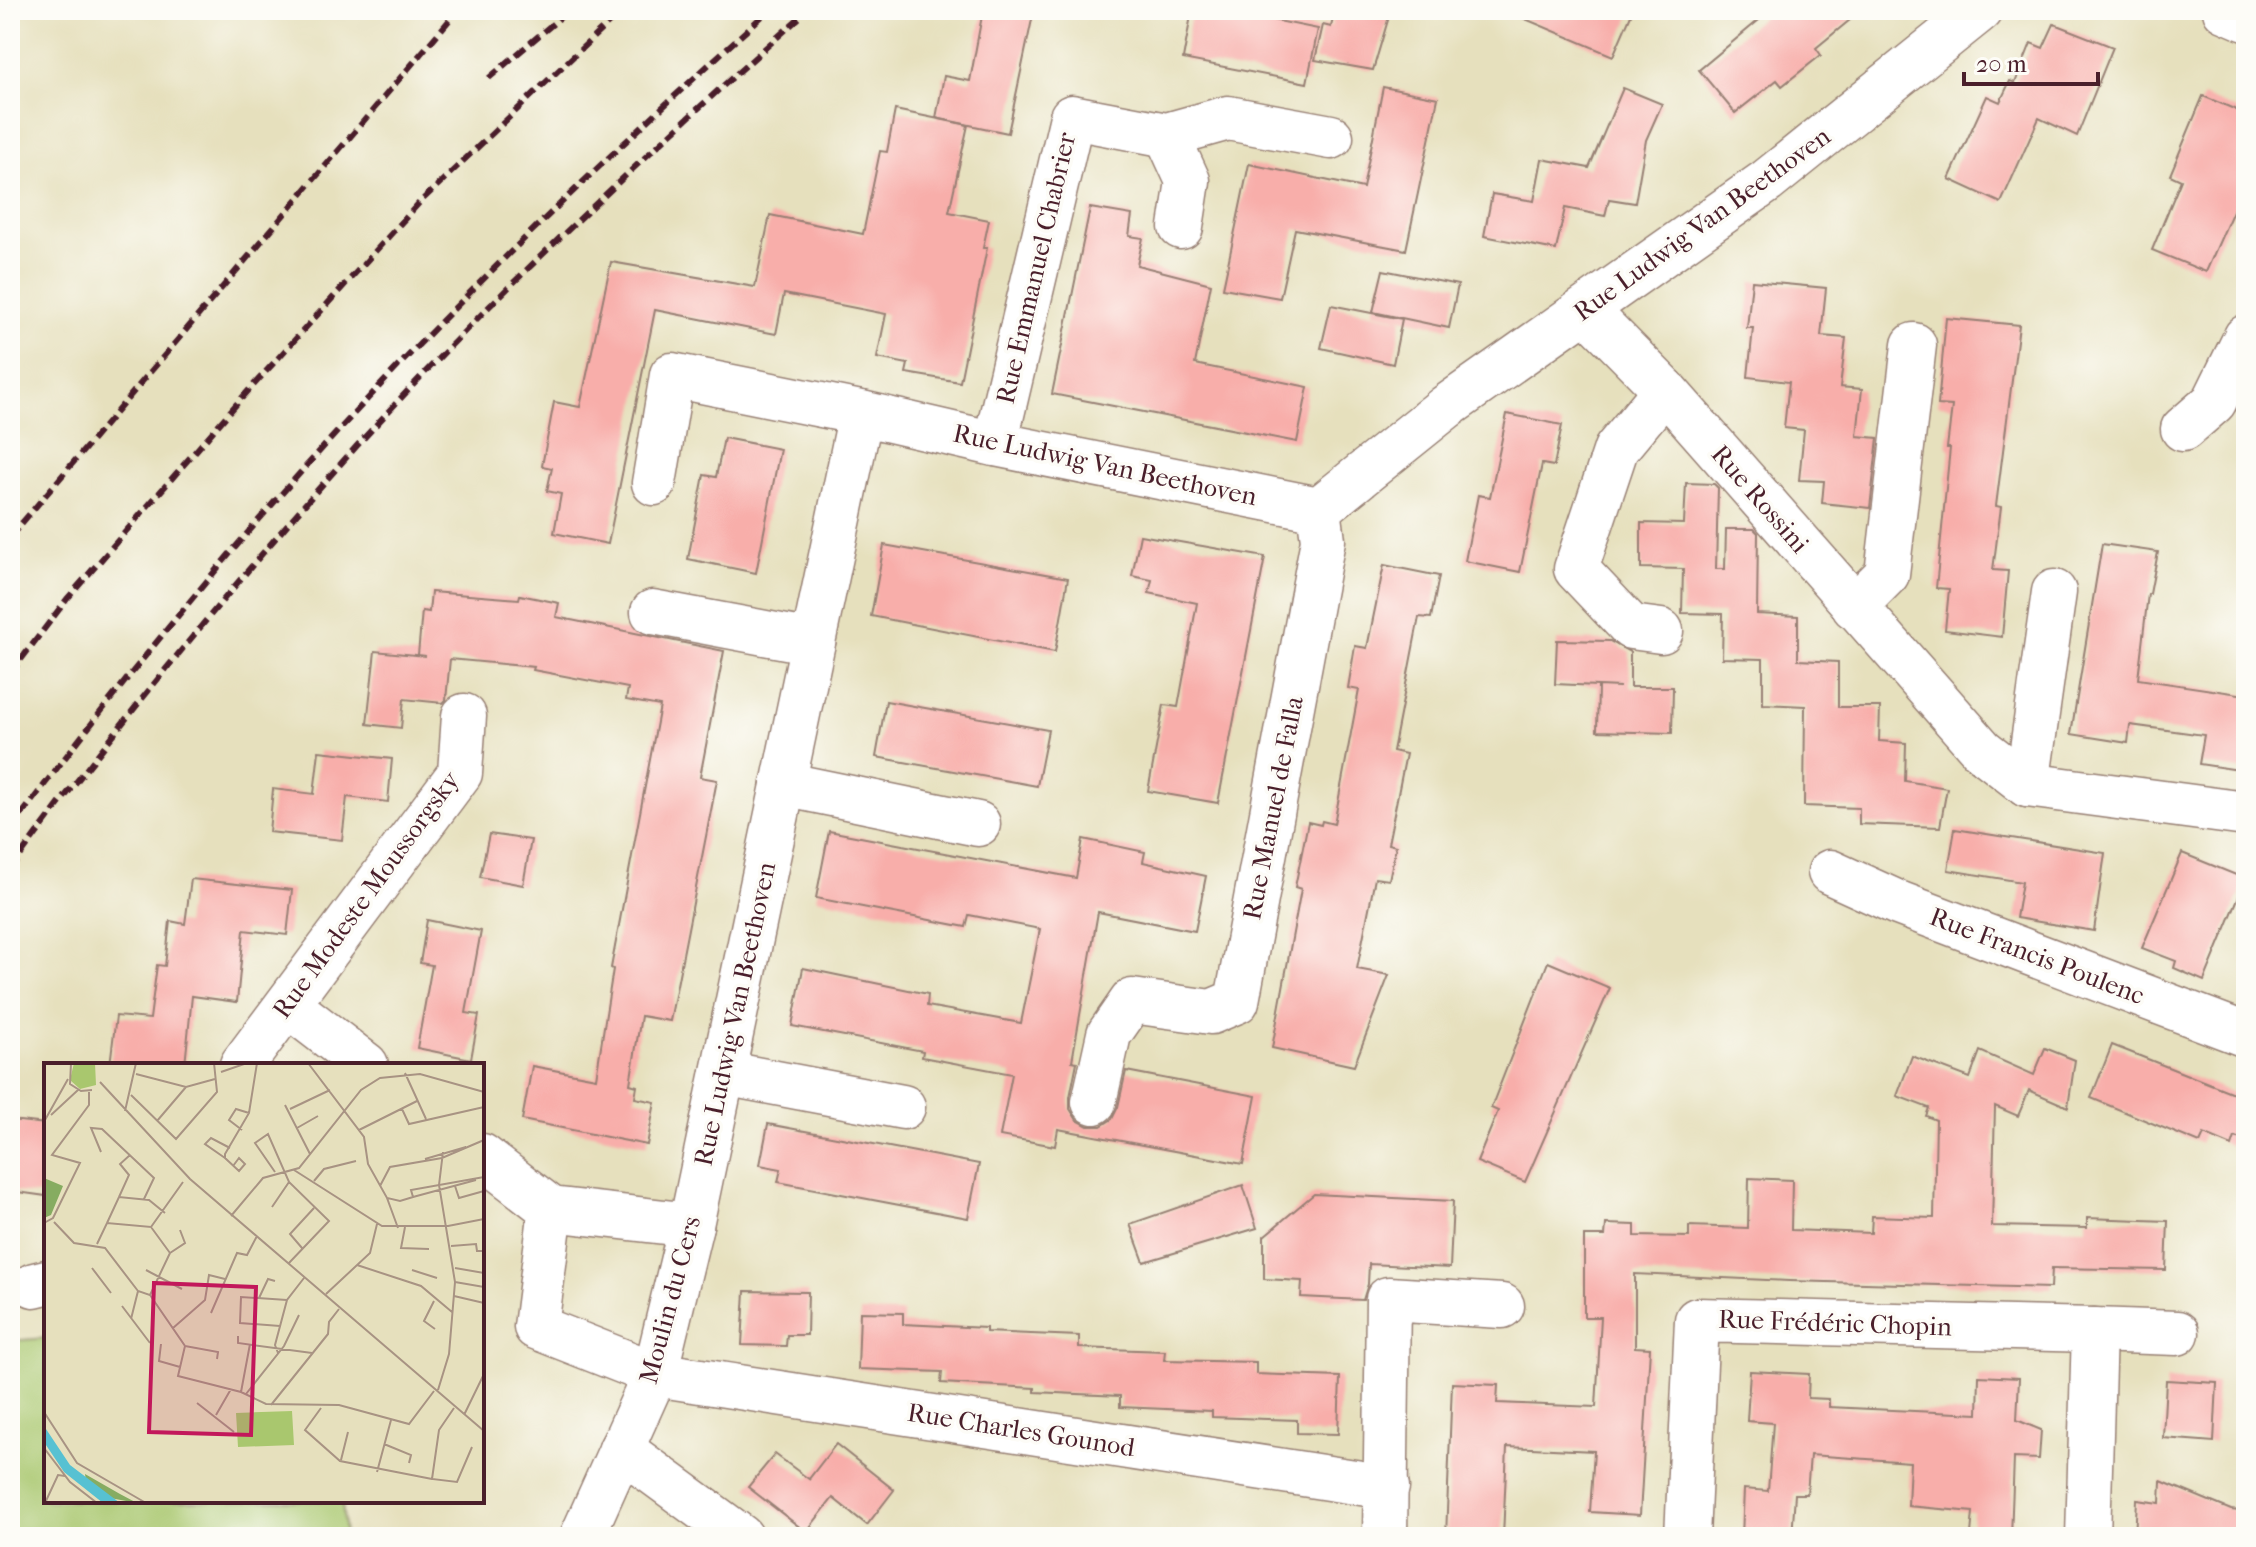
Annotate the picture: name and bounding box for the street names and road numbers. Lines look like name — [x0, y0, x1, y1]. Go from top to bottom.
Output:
street label: Rue Ludwig Van Beethoven — [1568, 120, 1836, 328]
street label: Rue Emmanuel Chabrier — [990, 129, 1082, 407]
street label: Rue Ludwig Van Beethoven — [950, 418, 1260, 512]
street label: Rue Rossini — [1705, 439, 1815, 560]
street label: Rue Manuel de Falla — [1236, 693, 1310, 922]
street label: Rue Modeste Moussorgsky — [266, 765, 467, 1024]
street label: Rue Ludwig Van Beethoven — [688, 859, 782, 1169]
street label: Rue Francis Poulenc — [1926, 901, 2148, 1011]
street label: Moulin du Cers — [633, 1213, 707, 1387]
street label: Rue Frédéric Chopin — [1718, 1303, 1952, 1343]
street label: Rue Charles Gounod — [905, 1397, 1138, 1463]

